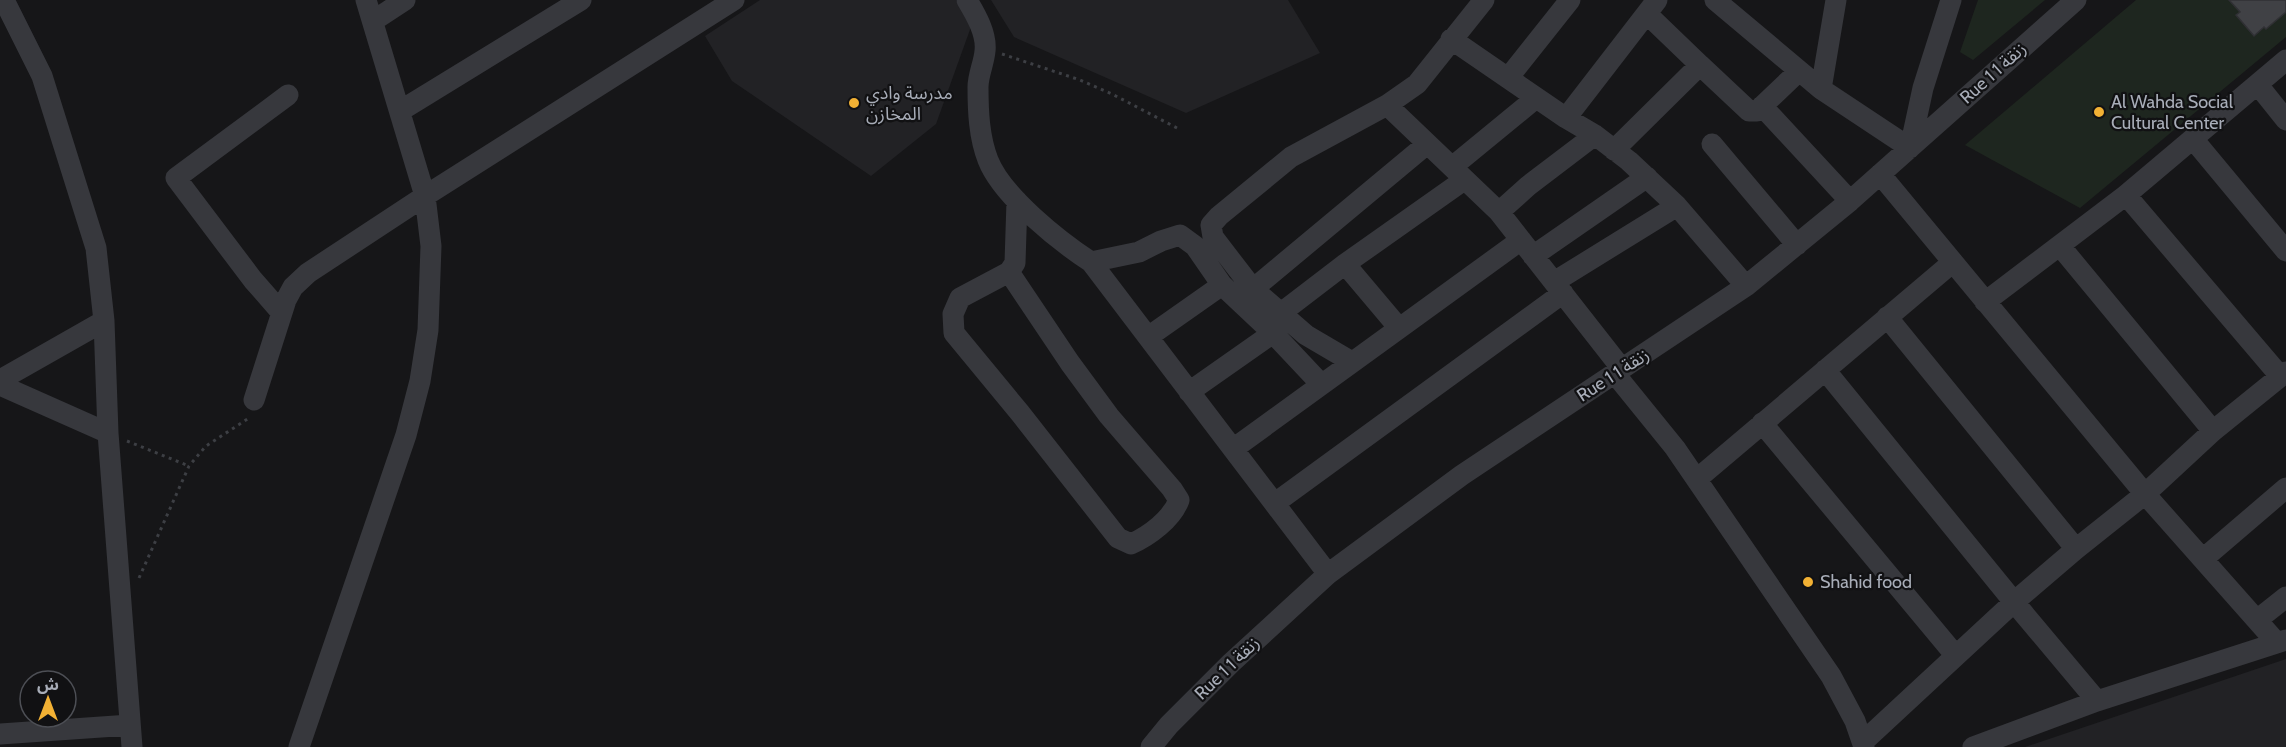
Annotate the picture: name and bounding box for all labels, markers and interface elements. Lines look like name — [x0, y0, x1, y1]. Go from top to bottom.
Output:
street label: Rue 1 زنقة 1 — [1955, 37, 2031, 109]
place label: مدرسة وادي المخازن — [866, 82, 953, 125]
place label: Al Wahda Social Cultural Center — [2111, 91, 2234, 134]
marker: مدرسة وادي المخازن — [847, 96, 861, 110]
marker: Al Wahda Social Cultural Center — [2092, 105, 2106, 119]
street label: Rue 1 زنقة 1 — [1573, 344, 1653, 406]
place label: Shahid food — [1820, 571, 1912, 593]
marker: Shahid food — [1801, 575, 1815, 589]
street label: Rue 1 زنقة 1 — [1190, 632, 1264, 704]
north arrow — [18, 669, 78, 729]
text: ش — [37, 675, 59, 694]

